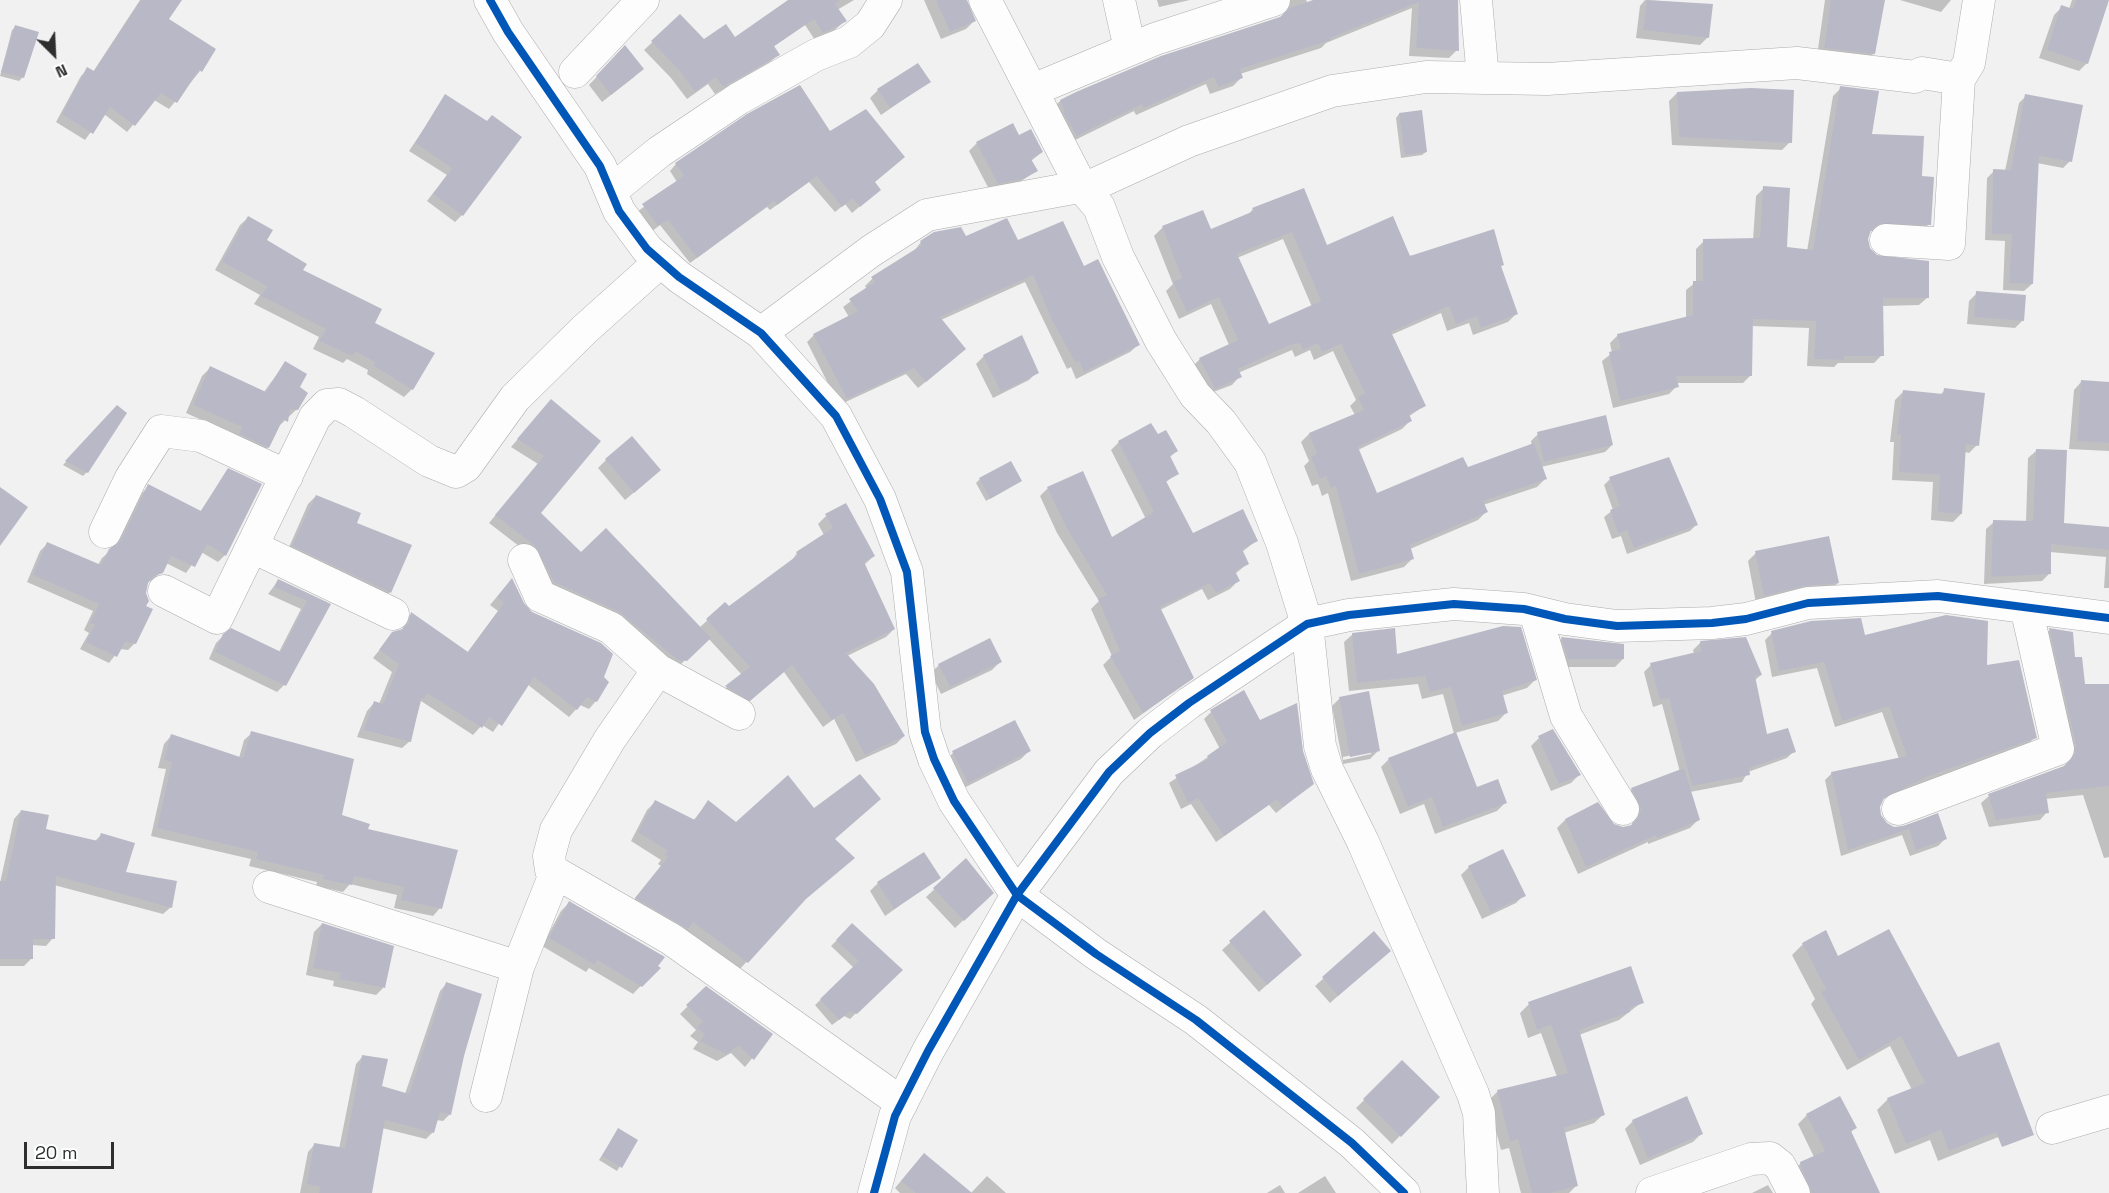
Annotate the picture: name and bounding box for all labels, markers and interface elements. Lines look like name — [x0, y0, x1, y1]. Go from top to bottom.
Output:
north arrow — [24, 24, 84, 84]
text: N — [52, 59, 71, 83]
scale bar — [27, 1130, 117, 1168]
text: 20 m — [35, 1141, 78, 1164]

